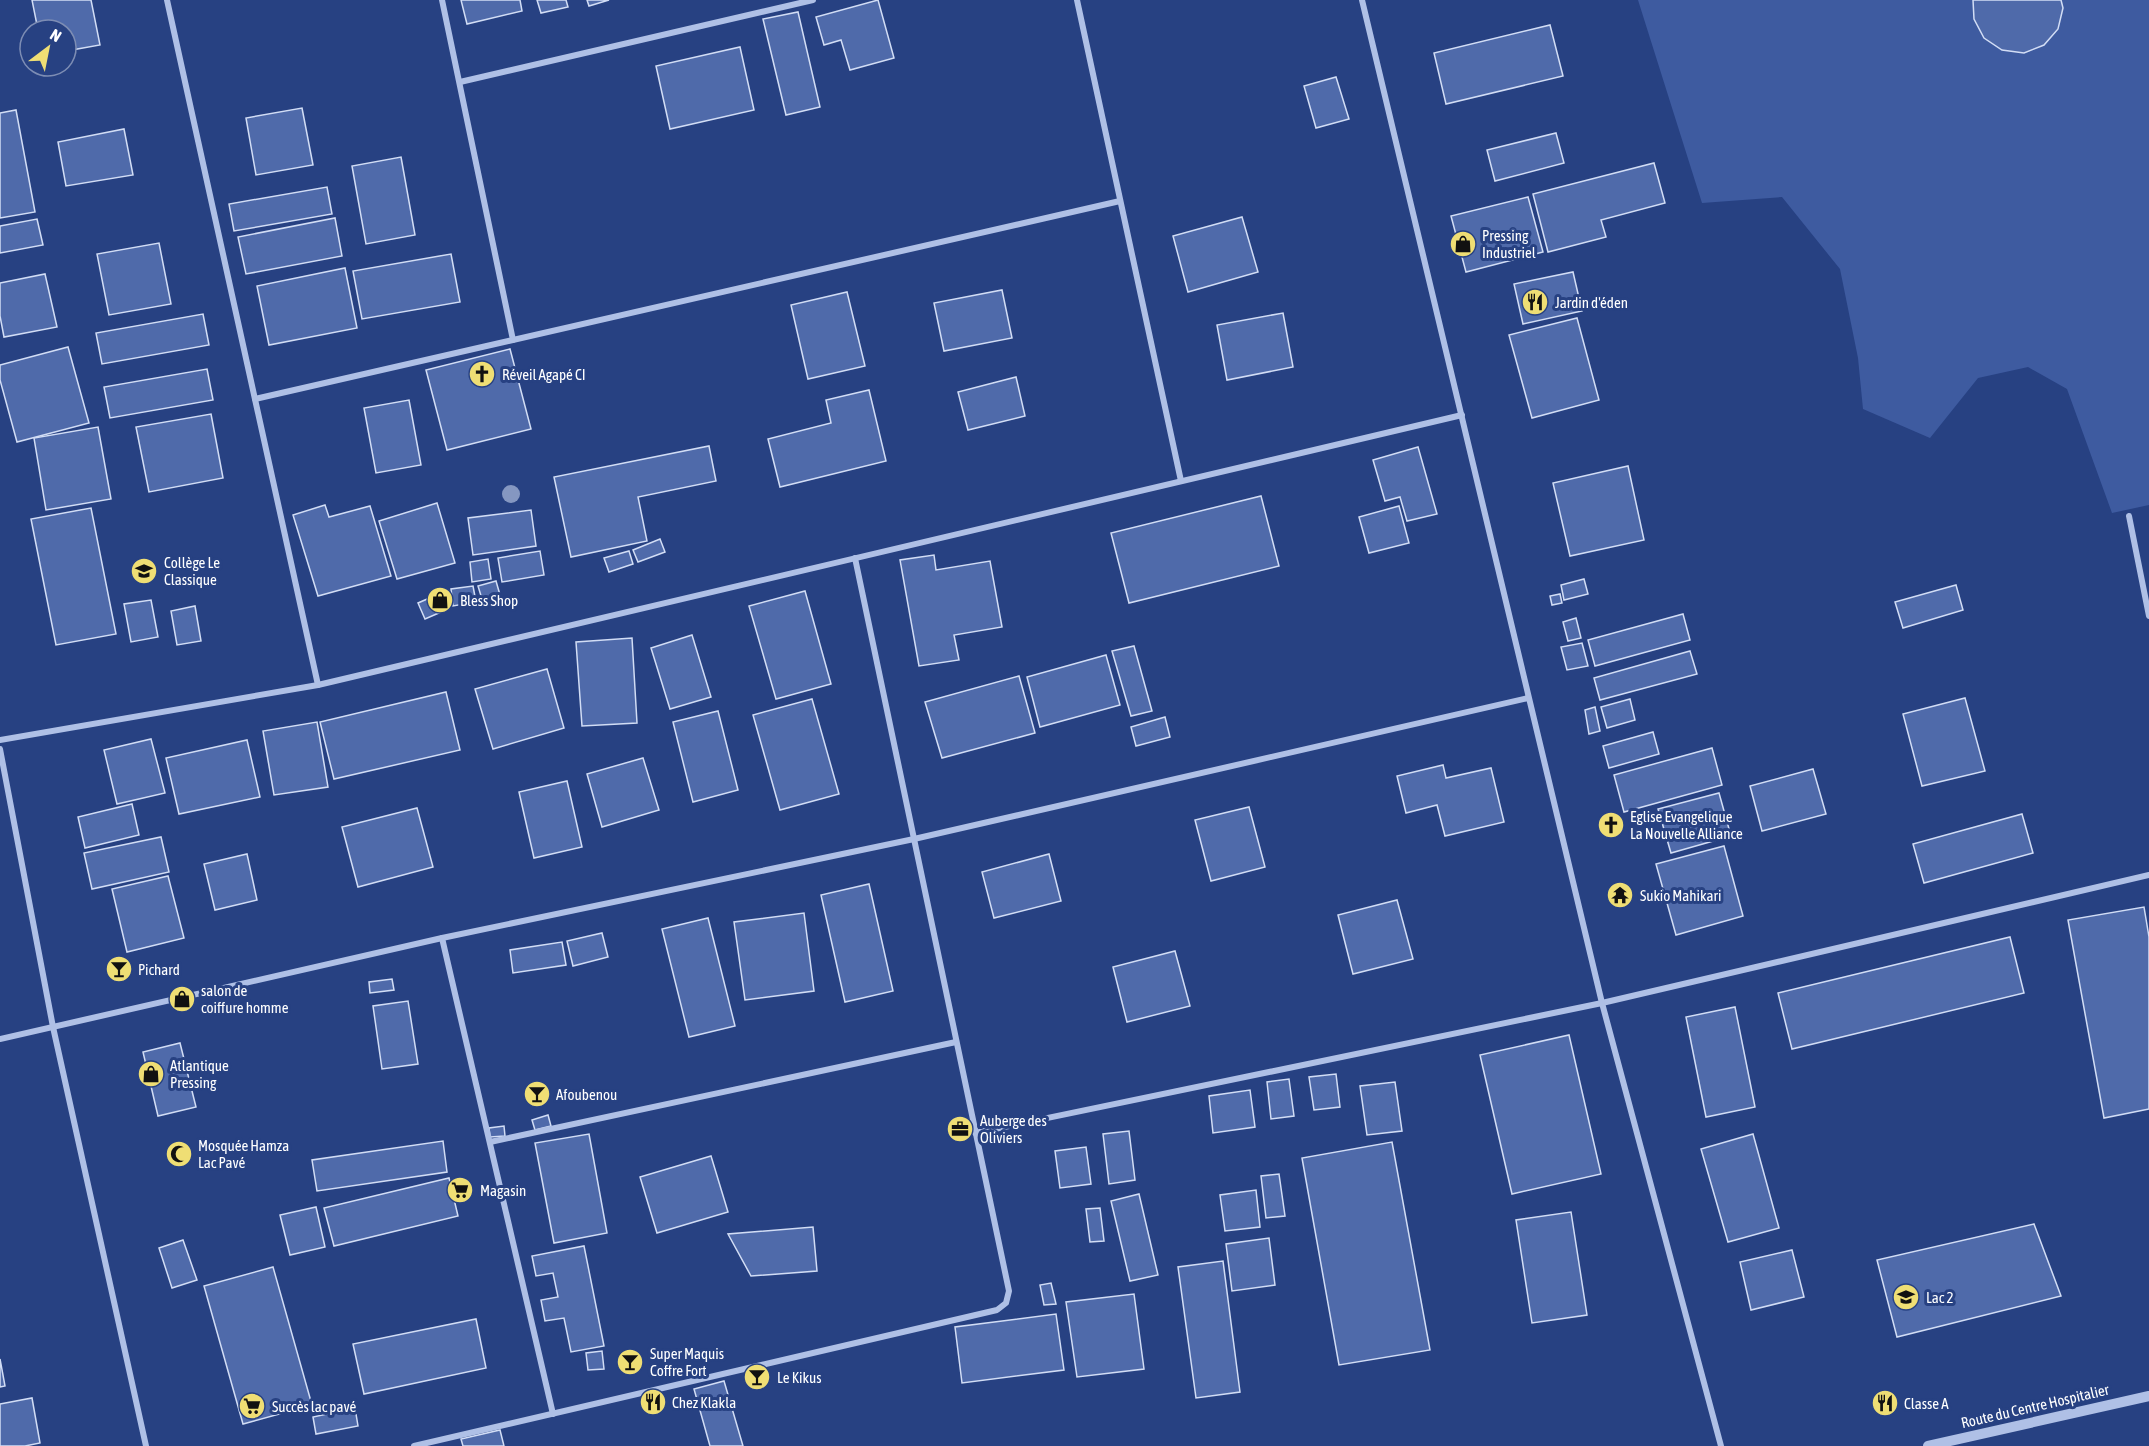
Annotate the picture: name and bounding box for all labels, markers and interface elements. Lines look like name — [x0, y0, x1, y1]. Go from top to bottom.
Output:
north arrow — [18, 18, 78, 78]
text: N — [47, 25, 65, 45]
place label: Pressing Industriel — [1482, 227, 1536, 261]
shop icon: Pressing Industriel — [1448, 229, 1478, 259]
restaurant icon: Jardin d'éden — [1520, 287, 1550, 317]
place label: Jardin d'éden — [1555, 294, 1628, 311]
church icon: Réveil Agapé CI — [467, 359, 497, 389]
place label: Réveil Agapé CI — [502, 366, 586, 383]
place label: Collège Le Classique — [164, 554, 220, 588]
school or university icon: Collège Le Classique — [129, 556, 159, 586]
shop icon: Bless Shop — [425, 585, 455, 615]
place label: Bless Shop — [460, 592, 518, 609]
place label: Eglise Evangelique La Nouvelle Alliance — [1630, 808, 1743, 842]
church icon: Eglise Evangelique La Nouvelle Alliance — [1596, 810, 1626, 840]
temple icon: Sukio Mahikari — [1605, 880, 1635, 910]
place label: Sukio Mahikari — [1640, 887, 1721, 904]
bar icon: Pichard — [104, 954, 134, 984]
place label: Pichard — [138, 961, 180, 978]
place label: salon de coiffure homme — [201, 982, 289, 1016]
shop icon: salon de coiffure homme — [167, 984, 197, 1014]
place label: Atlantique Pressing — [170, 1057, 229, 1091]
shop icon: Atlantique Pressing — [136, 1059, 166, 1089]
bar icon: Afoubenou — [522, 1079, 552, 1109]
place label: Afoubenou — [556, 1086, 617, 1103]
place label: Auberge des Oliviers — [980, 1112, 1047, 1146]
office icon: Auberge des Oliviers — [945, 1114, 975, 1144]
place label: Mosquée Hamza Lac Pavé — [198, 1137, 289, 1171]
mosque icon: Mosquée Hamza Lac Pavé — [164, 1139, 194, 1169]
supermarket icon: Magasin — [445, 1175, 475, 1205]
place label: Magasin — [480, 1182, 526, 1199]
school or university icon: Lac 2 — [1891, 1282, 1921, 1312]
place label: Lac 2 — [1926, 1289, 1953, 1306]
place label: Super Maquis Coffre Fort — [650, 1345, 724, 1379]
bar icon: Super Maquis Coffre Fort — [615, 1347, 645, 1377]
bar icon: Le Kikus — [742, 1362, 772, 1392]
place label: Le Kikus — [777, 1369, 822, 1386]
street label: Route du Centre Hospitalier — [1959, 1381, 2111, 1431]
restaurant icon: Chez Klakla — [638, 1387, 668, 1417]
restaurant icon: Classe A — [1870, 1388, 1900, 1418]
supermarket icon: Succès lac pavé — [237, 1391, 267, 1421]
place label: Chez Klakla — [672, 1394, 736, 1411]
place label: Classe A — [1904, 1395, 1949, 1412]
place label: Succès lac pavé — [272, 1398, 356, 1415]

